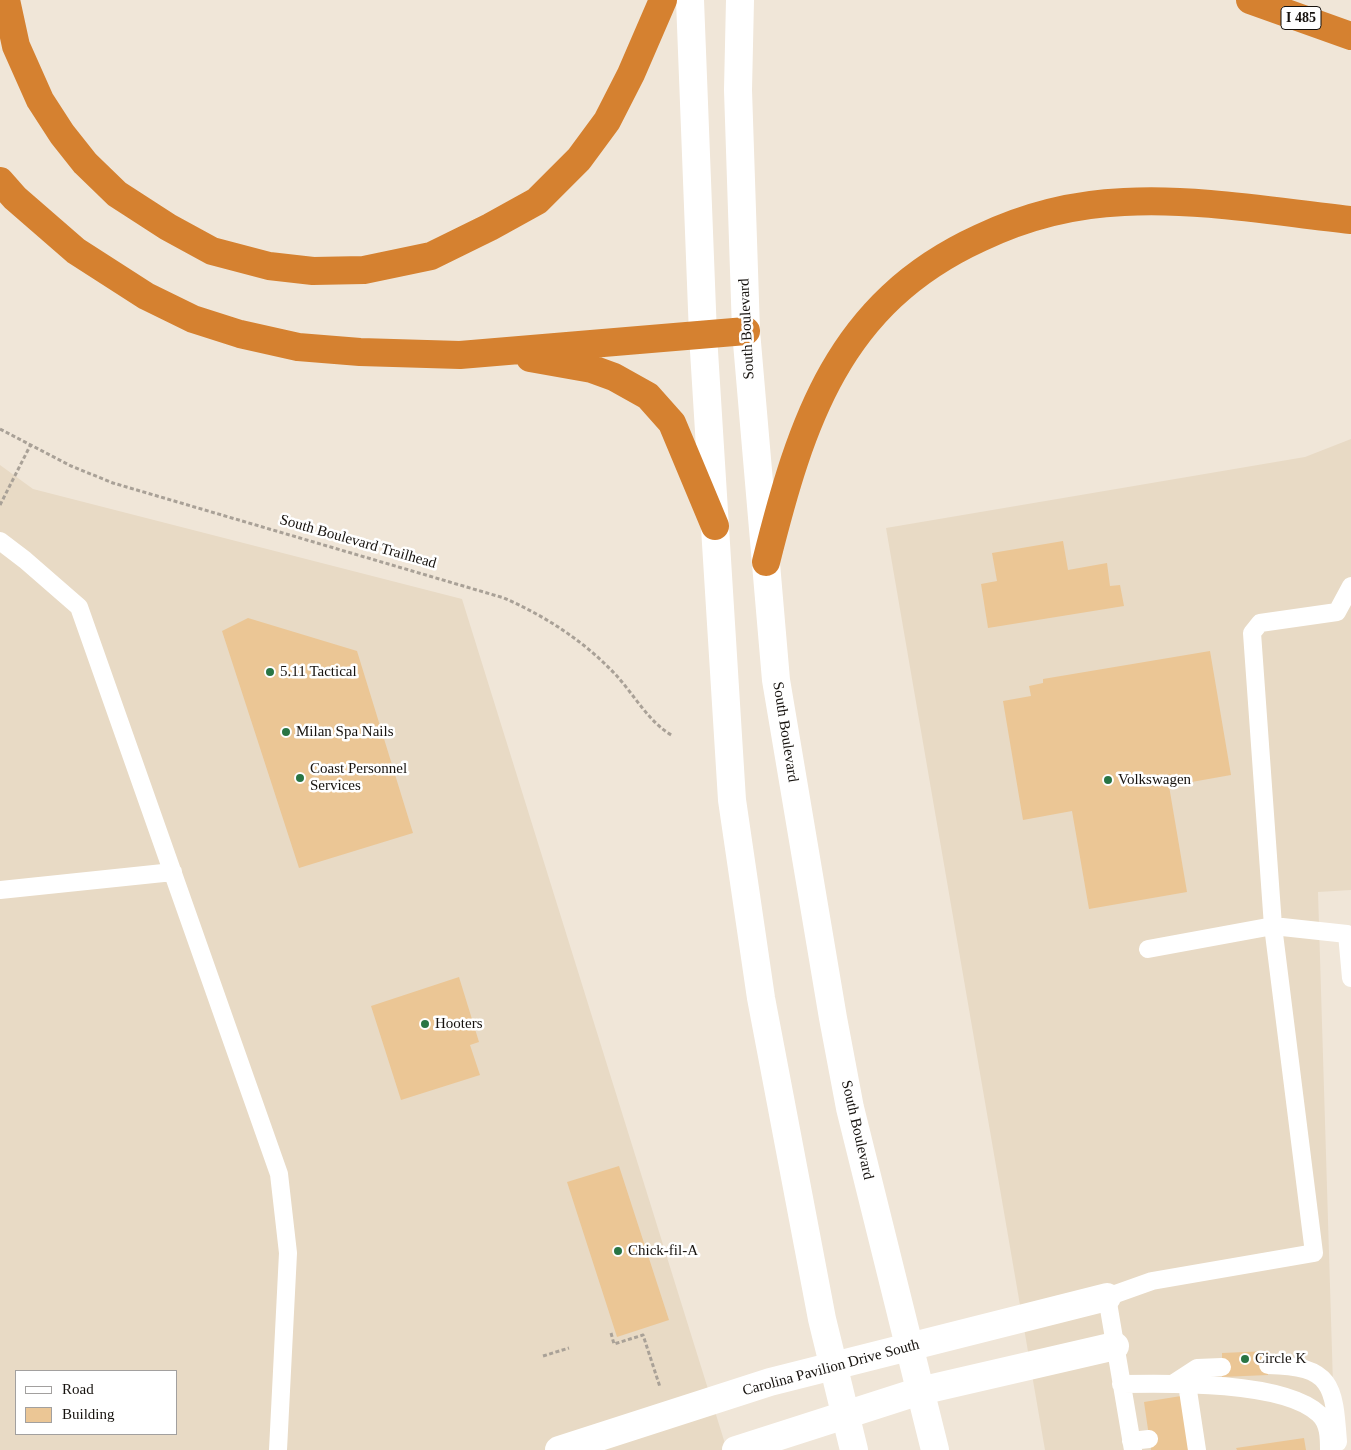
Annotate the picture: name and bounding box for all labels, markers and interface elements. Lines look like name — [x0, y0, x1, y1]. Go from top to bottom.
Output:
road number: I 485 — [1281, 7, 1321, 30]
street label: South Boulevard — [735, 278, 759, 380]
street label: South Boulevard Trailhead — [278, 511, 438, 573]
place label: 5.11 Tactical — [280, 663, 357, 681]
marker: 5.11 Tactical — [264, 666, 276, 678]
street label: South Boulevard — [768, 681, 802, 783]
place label: Milan Spa Nails — [296, 723, 393, 741]
marker: Milan Spa Nails — [280, 726, 292, 738]
place label: Coast Personnel Services — [310, 760, 407, 795]
place label: Volkswagen — [1118, 771, 1191, 789]
marker: Coast Personnel Services — [294, 772, 306, 784]
marker: Volkswagen — [1102, 774, 1114, 786]
place label: Hooters — [435, 1015, 482, 1033]
marker: Hooters — [419, 1018, 431, 1030]
street label: South Boulevard — [837, 1079, 877, 1181]
place label: Chick-fil-A — [628, 1242, 698, 1260]
marker: Chick-fil-A — [612, 1245, 624, 1257]
street label: Carolina Pavilion Drive South — [741, 1336, 921, 1400]
place label: Circle K — [1255, 1350, 1306, 1368]
marker: Circle K — [1239, 1353, 1251, 1365]
legend — [15, 1370, 178, 1435]
text: Road — [62, 1381, 94, 1397]
text: Building — [62, 1406, 115, 1422]

